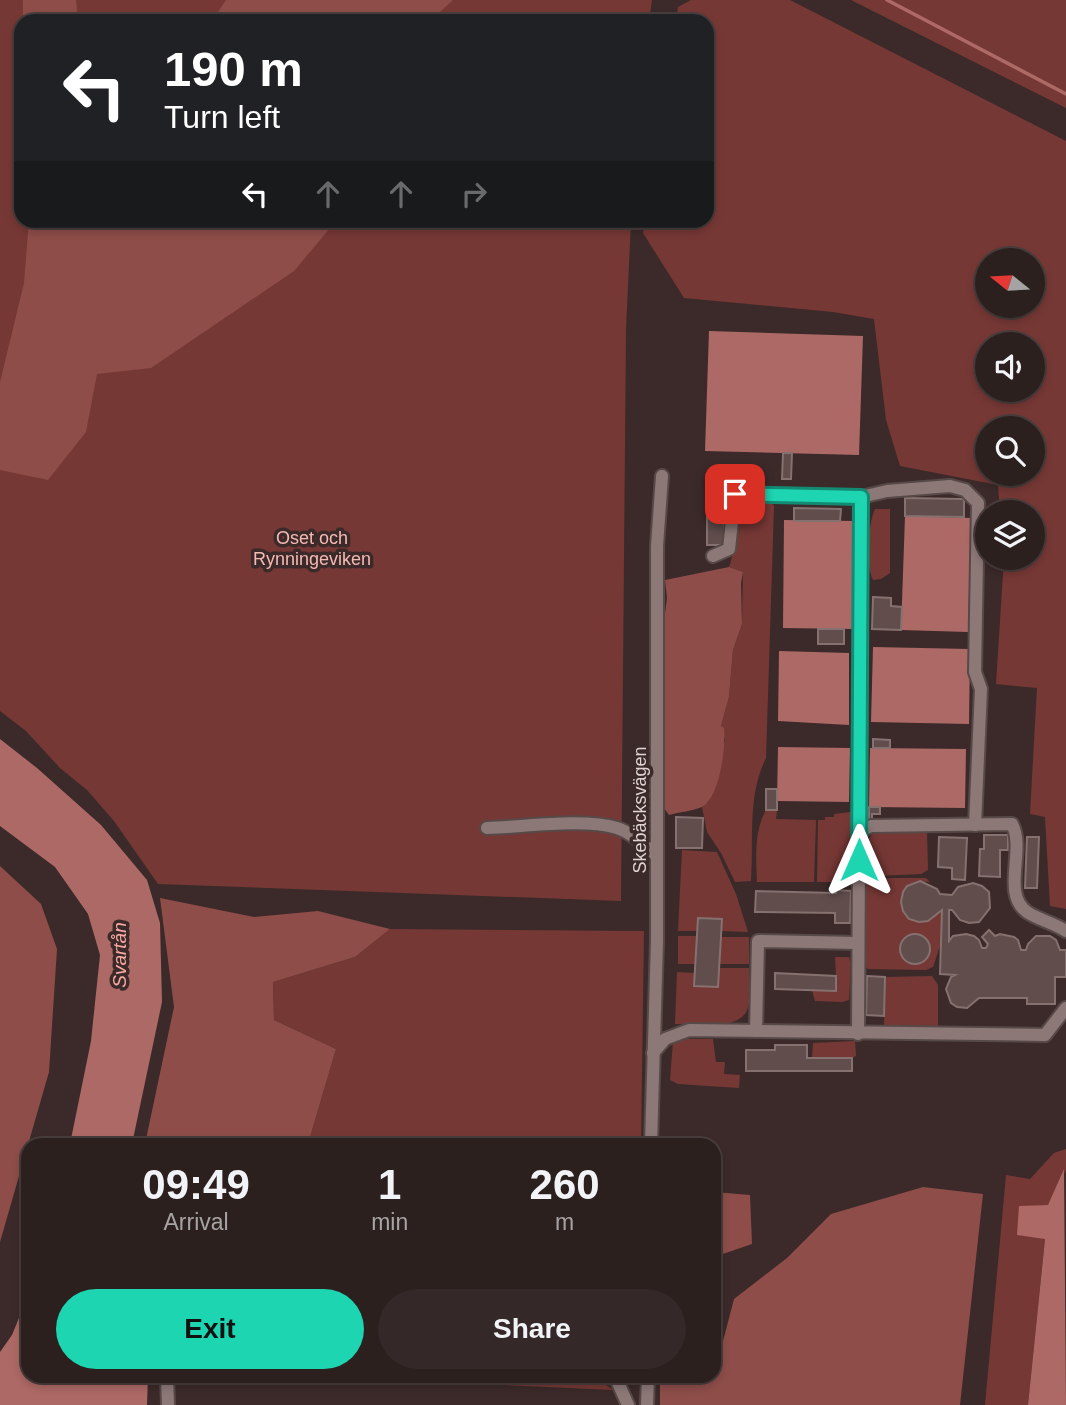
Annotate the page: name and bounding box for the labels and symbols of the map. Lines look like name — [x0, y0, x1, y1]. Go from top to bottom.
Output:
north arrow — [975, 248, 1045, 318]
pin — [705, 464, 765, 524]
park label: Oset och Rynningeviken — [253, 528, 371, 569]
street label: Skebäcksvägen — [630, 746, 650, 874]
position arrow — [822, 823, 896, 897]
water label: Svartån — [109, 922, 130, 988]

